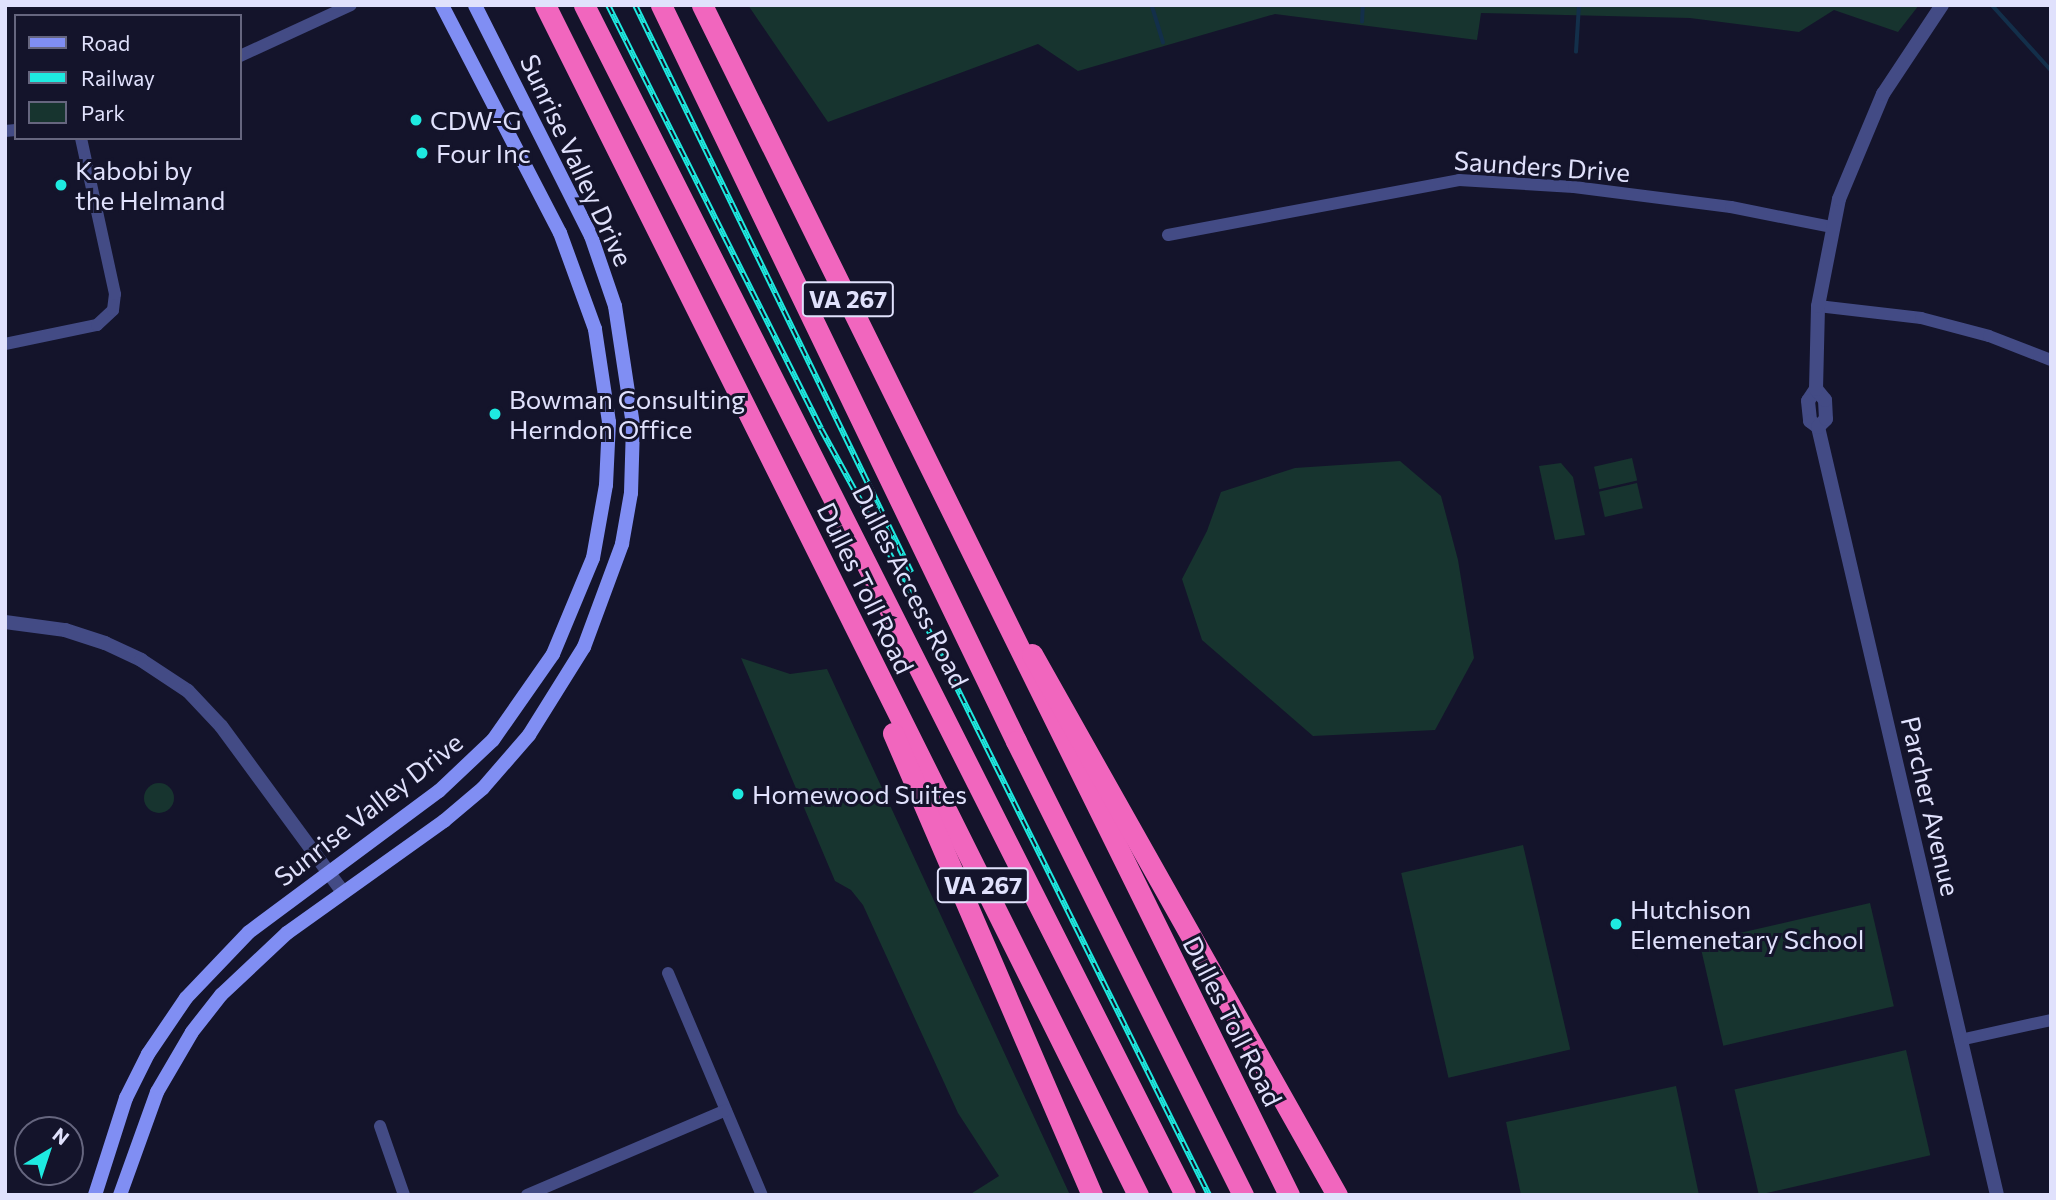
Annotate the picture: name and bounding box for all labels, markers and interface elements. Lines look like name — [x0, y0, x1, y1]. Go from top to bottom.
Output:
legend — [14, 14, 242, 140]
text: Road — [81, 30, 130, 55]
street label: Sunrise Valley Drive — [514, 49, 640, 271]
text: Railway — [81, 65, 155, 90]
text: Park — [81, 100, 125, 125]
place label: CDW-G — [430, 104, 522, 136]
marker: CDW-G — [408, 112, 424, 128]
place label: Four Inc — [436, 137, 531, 169]
street label: Saunders Drive — [1453, 144, 1631, 188]
marker: Four Inc — [414, 145, 430, 161]
place label: Kabobi by the Helmand — [75, 154, 225, 216]
marker: Kabobi by the Helmand — [53, 177, 69, 193]
road number: VA 267 — [801, 278, 895, 320]
place label: Bowman Consulting Herndon Office — [509, 383, 745, 444]
marker: Bowman Consulting Herndon Office — [487, 406, 503, 422]
street label: Dulles Access Road — [846, 479, 976, 693]
street label: Dulles Toll Road — [811, 497, 921, 679]
street label: Parcher Avenue — [1895, 713, 1967, 899]
street label: Sunrise Valley Drive — [268, 726, 468, 892]
place label: Homewood Suites — [752, 778, 967, 810]
marker: Homewood Suites — [730, 786, 746, 802]
road number: VA 267 — [936, 864, 1030, 906]
place label: Hutchison Elemenetary School — [1630, 893, 1864, 954]
marker: Hutchison Elemenetary School — [1608, 916, 1624, 932]
street label: Dulles Toll Road — [1177, 931, 1289, 1111]
north arrow — [14, 1116, 84, 1186]
text: N — [48, 1122, 74, 1149]

